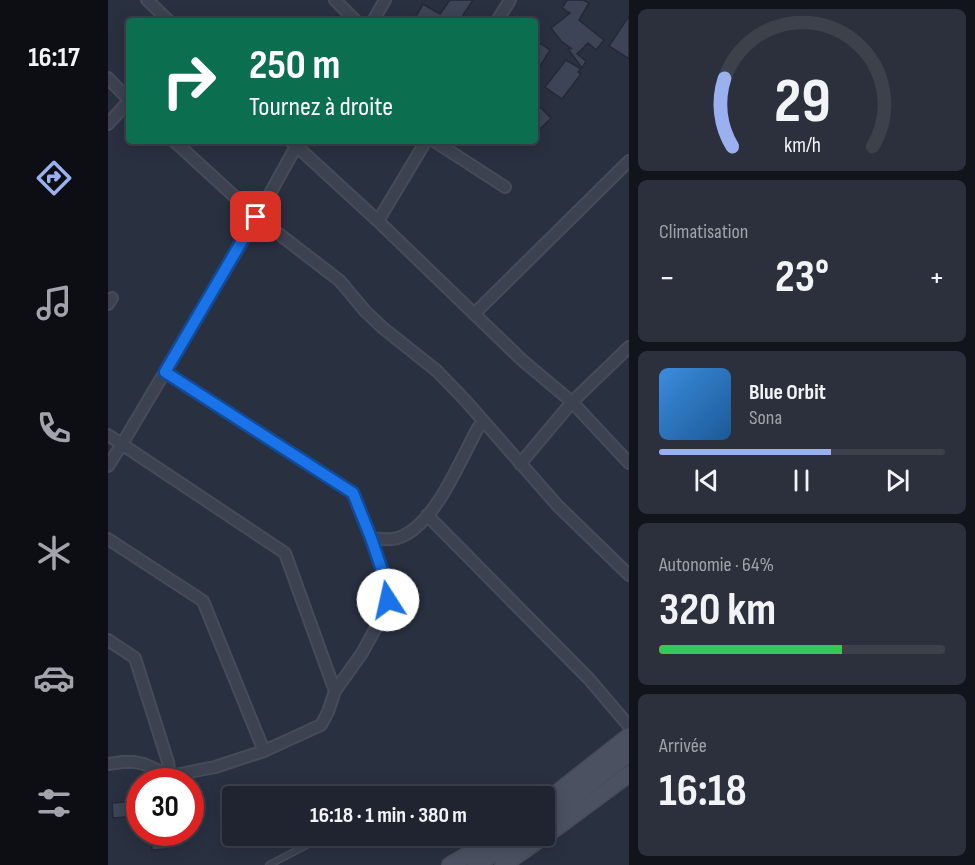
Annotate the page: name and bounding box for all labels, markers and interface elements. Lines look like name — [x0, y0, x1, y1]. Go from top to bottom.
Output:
text: 250 m — [249, 40, 340, 91]
text: 16:17 — [28, 42, 80, 74]
icon: right — [150, 42, 228, 120]
text: 29 — [774, 65, 830, 140]
text: Tournez à droite — [249, 91, 393, 123]
text: km/h — [783, 133, 821, 158]
icon: directions — [33, 157, 75, 199]
pin — [230, 191, 281, 242]
icon: arrive — [239, 200, 272, 233]
text: Climatisation — [659, 220, 748, 244]
text: 23° — [775, 250, 829, 305]
text: − — [659, 258, 675, 298]
text: + — [929, 258, 945, 298]
icon: music — [33, 282, 75, 324]
text: Blue Orbit — [749, 379, 826, 406]
text: Sona — [749, 406, 782, 430]
icon: phone — [33, 407, 75, 449]
icon: previous — [690, 464, 723, 497]
icon: pause — [785, 464, 818, 497]
icon: next — [881, 464, 914, 497]
icon: climate — [33, 532, 75, 574]
text: Autonomie · 64% — [659, 553, 774, 577]
position arrow — [356, 568, 420, 632]
text: 320 km — [659, 583, 776, 638]
icon: car — [33, 657, 75, 699]
text: Arrivée — [659, 734, 707, 758]
text: 16:18 — [659, 764, 747, 819]
speed limit sign: 30 — [126, 768, 204, 846]
icon: filters — [33, 782, 75, 824]
text: 16:18 · 1 min · 380 m — [310, 802, 467, 829]

